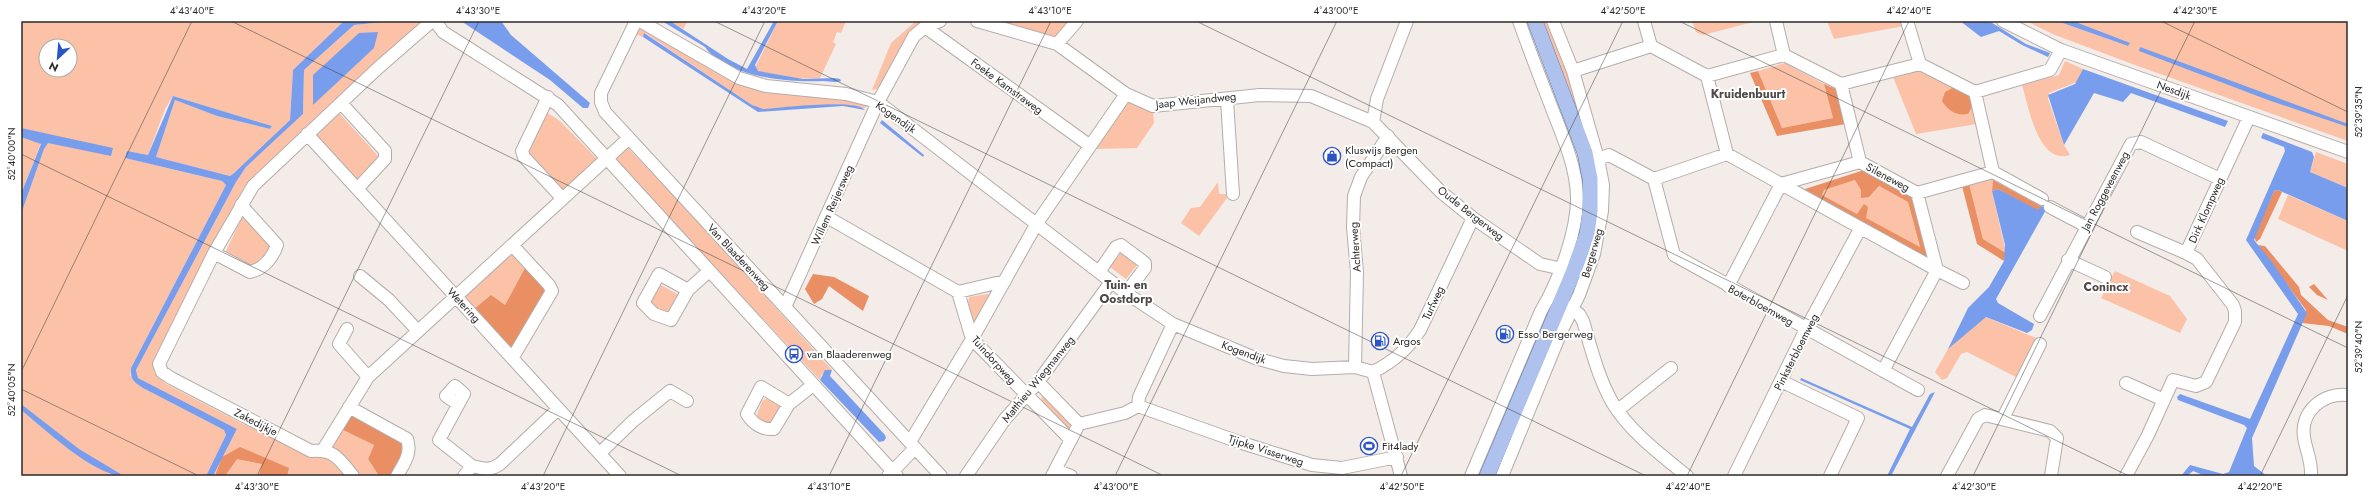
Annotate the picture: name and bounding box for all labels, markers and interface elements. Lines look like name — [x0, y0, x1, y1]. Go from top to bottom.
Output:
text: 4°43'40"E — [170, 3, 214, 18]
text: 4°43'30"E — [456, 3, 500, 18]
text: 4°43'20"E — [742, 3, 786, 18]
text: 4°43'10"E — [1028, 3, 1072, 18]
text: 4°43'00"E — [1314, 3, 1358, 18]
text: 4°42'50"E — [1601, 3, 1645, 18]
text: 4°42'40"E — [1887, 3, 1931, 18]
text: 4°42'30"E — [2173, 3, 2217, 18]
north arrow — [38, 38, 78, 78]
street label: Foeke Kamstraweg — [968, 54, 1046, 118]
text: N — [46, 58, 61, 76]
street label: Nesdijk — [2155, 76, 2193, 104]
district label: Kruidenbuurt — [1711, 85, 1786, 103]
text: 52°39'35"N — [2351, 86, 2366, 138]
street label: Jaap Weijandweg — [1153, 88, 1237, 112]
street label: Kogendijk — [872, 97, 920, 137]
text: 52°40'00"N — [4, 127, 19, 181]
place label: Kluswijs Bergen (Compact) — [1345, 142, 1418, 171]
shop icon: Kluswijs Bergen (Compact) — [1322, 146, 1342, 166]
street label: Jan Roggeveenweg — [2076, 148, 2133, 235]
street label: Sileneweg — [1863, 159, 1913, 195]
street label: Willem Reijersweg — [807, 162, 857, 248]
street label: Dirk Klompweg — [2184, 174, 2228, 246]
street label: Oude Bergerweg — [1434, 182, 1508, 244]
street label: Van Blaaderenweg — [704, 220, 774, 294]
street label: Achterweg — [1345, 222, 1365, 272]
street label: Bergerweg — [1577, 226, 1607, 280]
district label: Tuin- en Oostdorp — [1099, 276, 1153, 308]
district label: Conincx — [2084, 278, 2129, 296]
street label: Boterbloemweg — [1725, 280, 1797, 330]
street label: Turfweg — [1418, 283, 1448, 323]
street label: Wetering — [444, 284, 484, 326]
street label: Pinksterbloemweg — [1770, 311, 1822, 393]
text: 52°39'40"N — [2351, 321, 2366, 373]
fuel station icon: Esso Bergerweg — [1495, 324, 1515, 344]
place label: Esso Bergerweg — [1518, 326, 1593, 342]
fuel station icon: Argos — [1370, 331, 1390, 351]
street label: Tuindorpweg — [968, 332, 1020, 388]
street label: Matthieu Wiegmanweg — [998, 332, 1078, 426]
place label: Argos — [1393, 333, 1421, 349]
street label: Kogendijk — [1219, 337, 1269, 367]
bus stop icon: van Blaaderenweg — [784, 344, 804, 364]
place label: van Blaaderenweg — [807, 346, 892, 362]
text: 52°40'05"N — [4, 364, 19, 416]
street label: Zakedijkje — [232, 404, 281, 440]
street label: Tjipke Visserweg — [1226, 430, 1306, 470]
sports icon: Fit4lady — [1359, 436, 1379, 456]
place label: Fit4lady — [1382, 438, 1419, 454]
text: 4°43'30"E — [235, 479, 279, 494]
text: 4°43'20"E — [521, 479, 565, 494]
text: 4°43'10"E — [807, 479, 851, 494]
text: 4°43'00"E — [1094, 479, 1138, 494]
text: 4°42'50"E — [1380, 479, 1424, 494]
text: 4°42'40"E — [1666, 479, 1710, 494]
text: 4°42'30"E — [1952, 479, 1996, 494]
text: 4°42'20"E — [2238, 479, 2282, 494]

